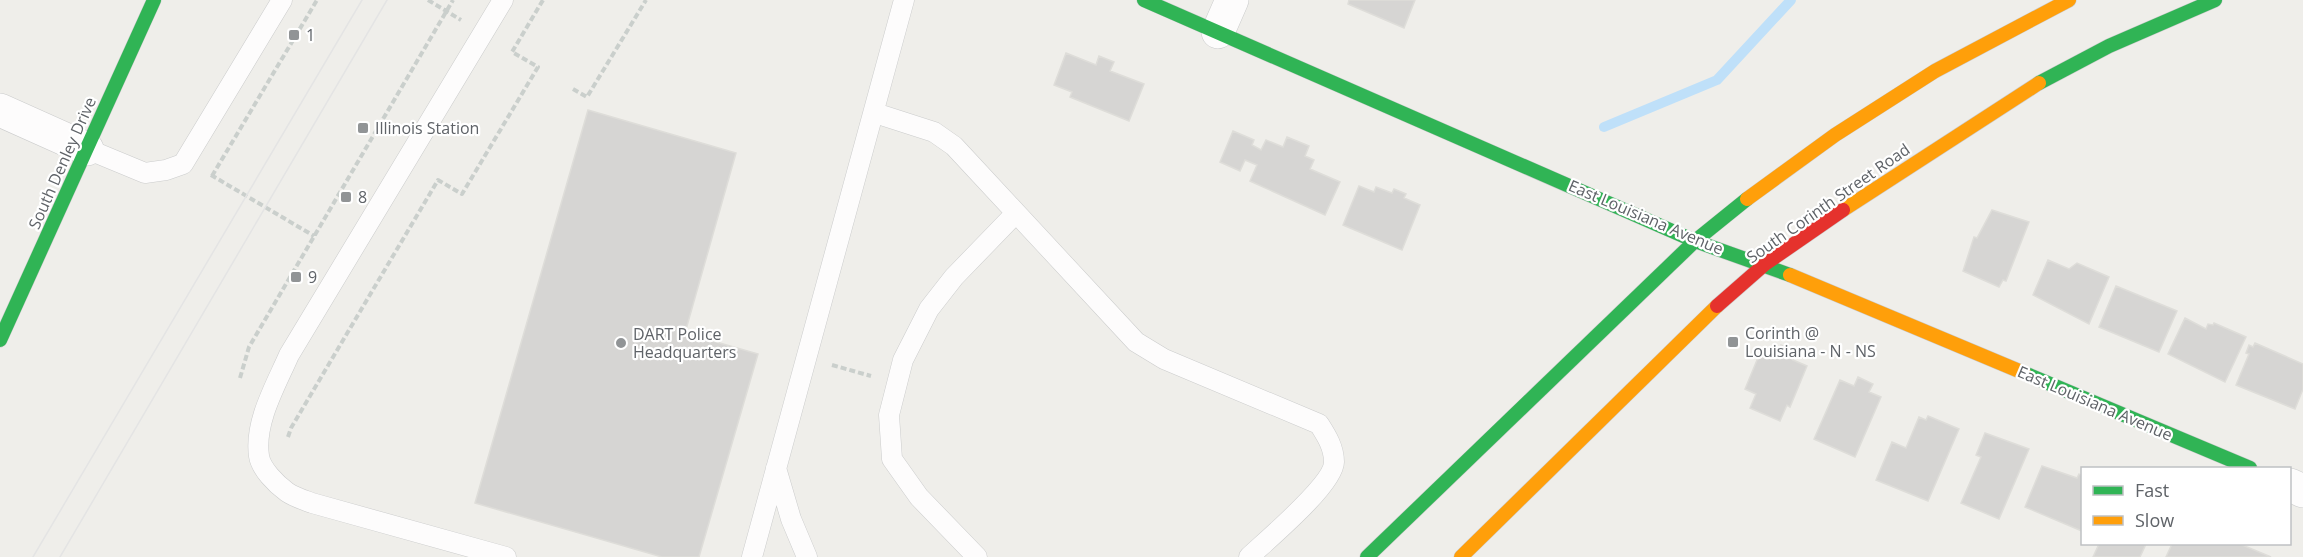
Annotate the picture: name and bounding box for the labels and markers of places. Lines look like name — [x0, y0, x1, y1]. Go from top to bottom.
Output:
place label: 1 — [306, 24, 315, 46]
marker: 1 — [287, 28, 301, 42]
place label: Illinois Station — [375, 117, 479, 139]
marker: Illinois Station — [356, 121, 370, 135]
place label: 8 — [358, 186, 367, 208]
marker: 8 — [339, 190, 353, 204]
place label: 9 — [308, 266, 317, 288]
marker: 9 — [289, 270, 303, 284]
place label: Corinth @ Louisiana - N - NS — [1745, 322, 1876, 362]
place label: DART Police Headquarters — [633, 323, 736, 363]
marker: Corinth @ Louisiana - N - NS — [1726, 335, 1740, 349]
marker: DART Police Headquarters — [614, 336, 628, 350]

